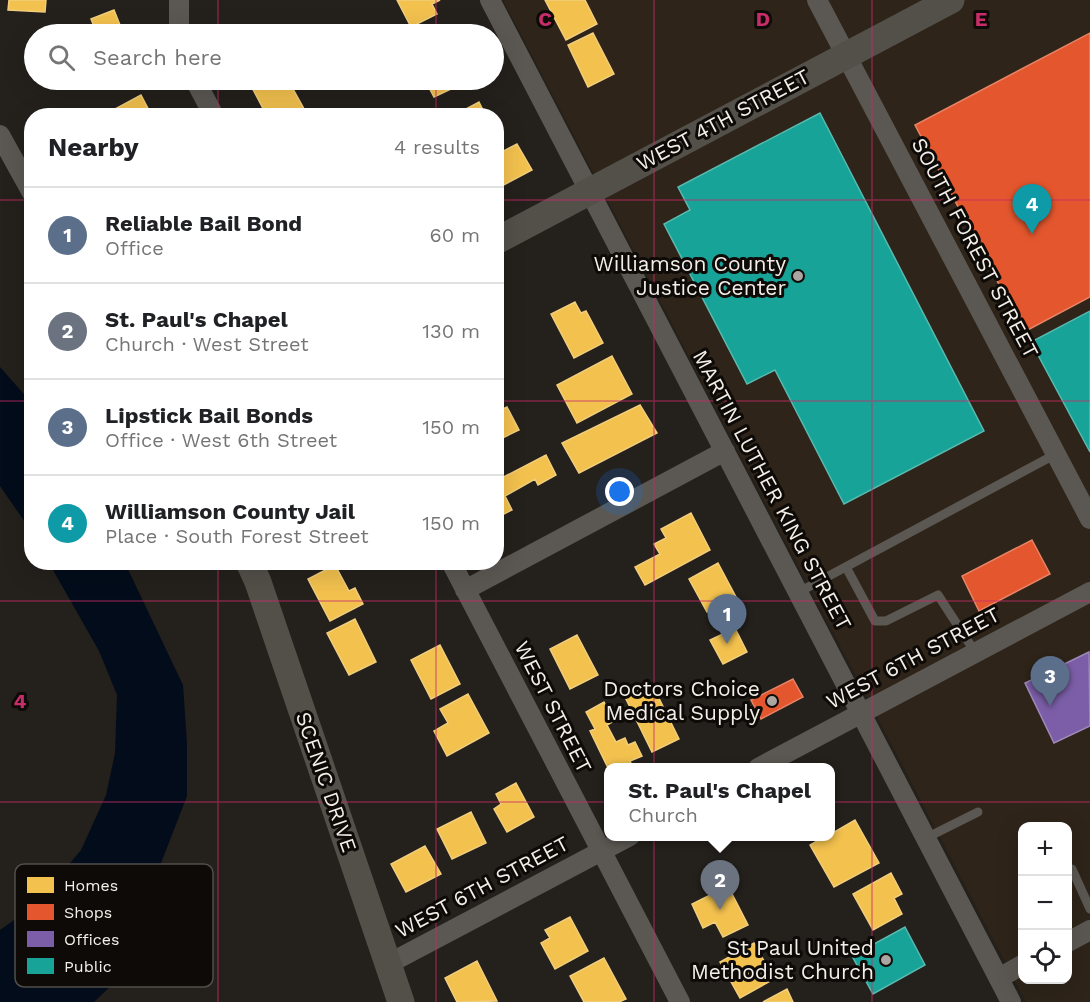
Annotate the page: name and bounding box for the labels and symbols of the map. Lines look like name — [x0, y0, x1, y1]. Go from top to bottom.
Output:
text: C — [538, 7, 552, 31]
text: D — [756, 7, 770, 31]
text: E — [975, 7, 987, 31]
street label: WEST 4TH STREET — [632, 63, 814, 176]
street label: SOUTH FOREST STREET — [907, 133, 1044, 363]
pin: 4 — [1012, 184, 1052, 234]
place label: Williamson County Justice Center — [594, 251, 786, 300]
marker: Williamson County Justice Center — [791, 269, 805, 283]
street label: MARTIN LUTHER KING STREET — [688, 346, 857, 634]
your location — [605, 477, 634, 506]
pin: 1 — [708, 594, 746, 644]
street label: WEST 6TH STREET — [822, 601, 1004, 714]
street label: WEST STREET — [509, 637, 598, 777]
pin: 3 — [1030, 656, 1070, 706]
place label: Doctors Choice Medical Supply — [603, 676, 760, 725]
text: 4 — [14, 689, 27, 713]
marker: Doctors Choice Medical Supply — [765, 694, 779, 708]
street label: SCENIC DRIVE — [291, 708, 362, 855]
street label: WEST 6TH STREET — [391, 830, 573, 943]
pin: 2 — [700, 860, 740, 910]
legend — [15, 864, 213, 987]
text: Homes — [64, 876, 118, 895]
text: Shops — [64, 903, 112, 922]
text: Offices — [64, 930, 119, 949]
place label: St Paul United Methodist Church — [691, 935, 874, 984]
marker: St Paul United Methodist Church — [879, 953, 893, 967]
text: Public — [64, 957, 112, 976]

